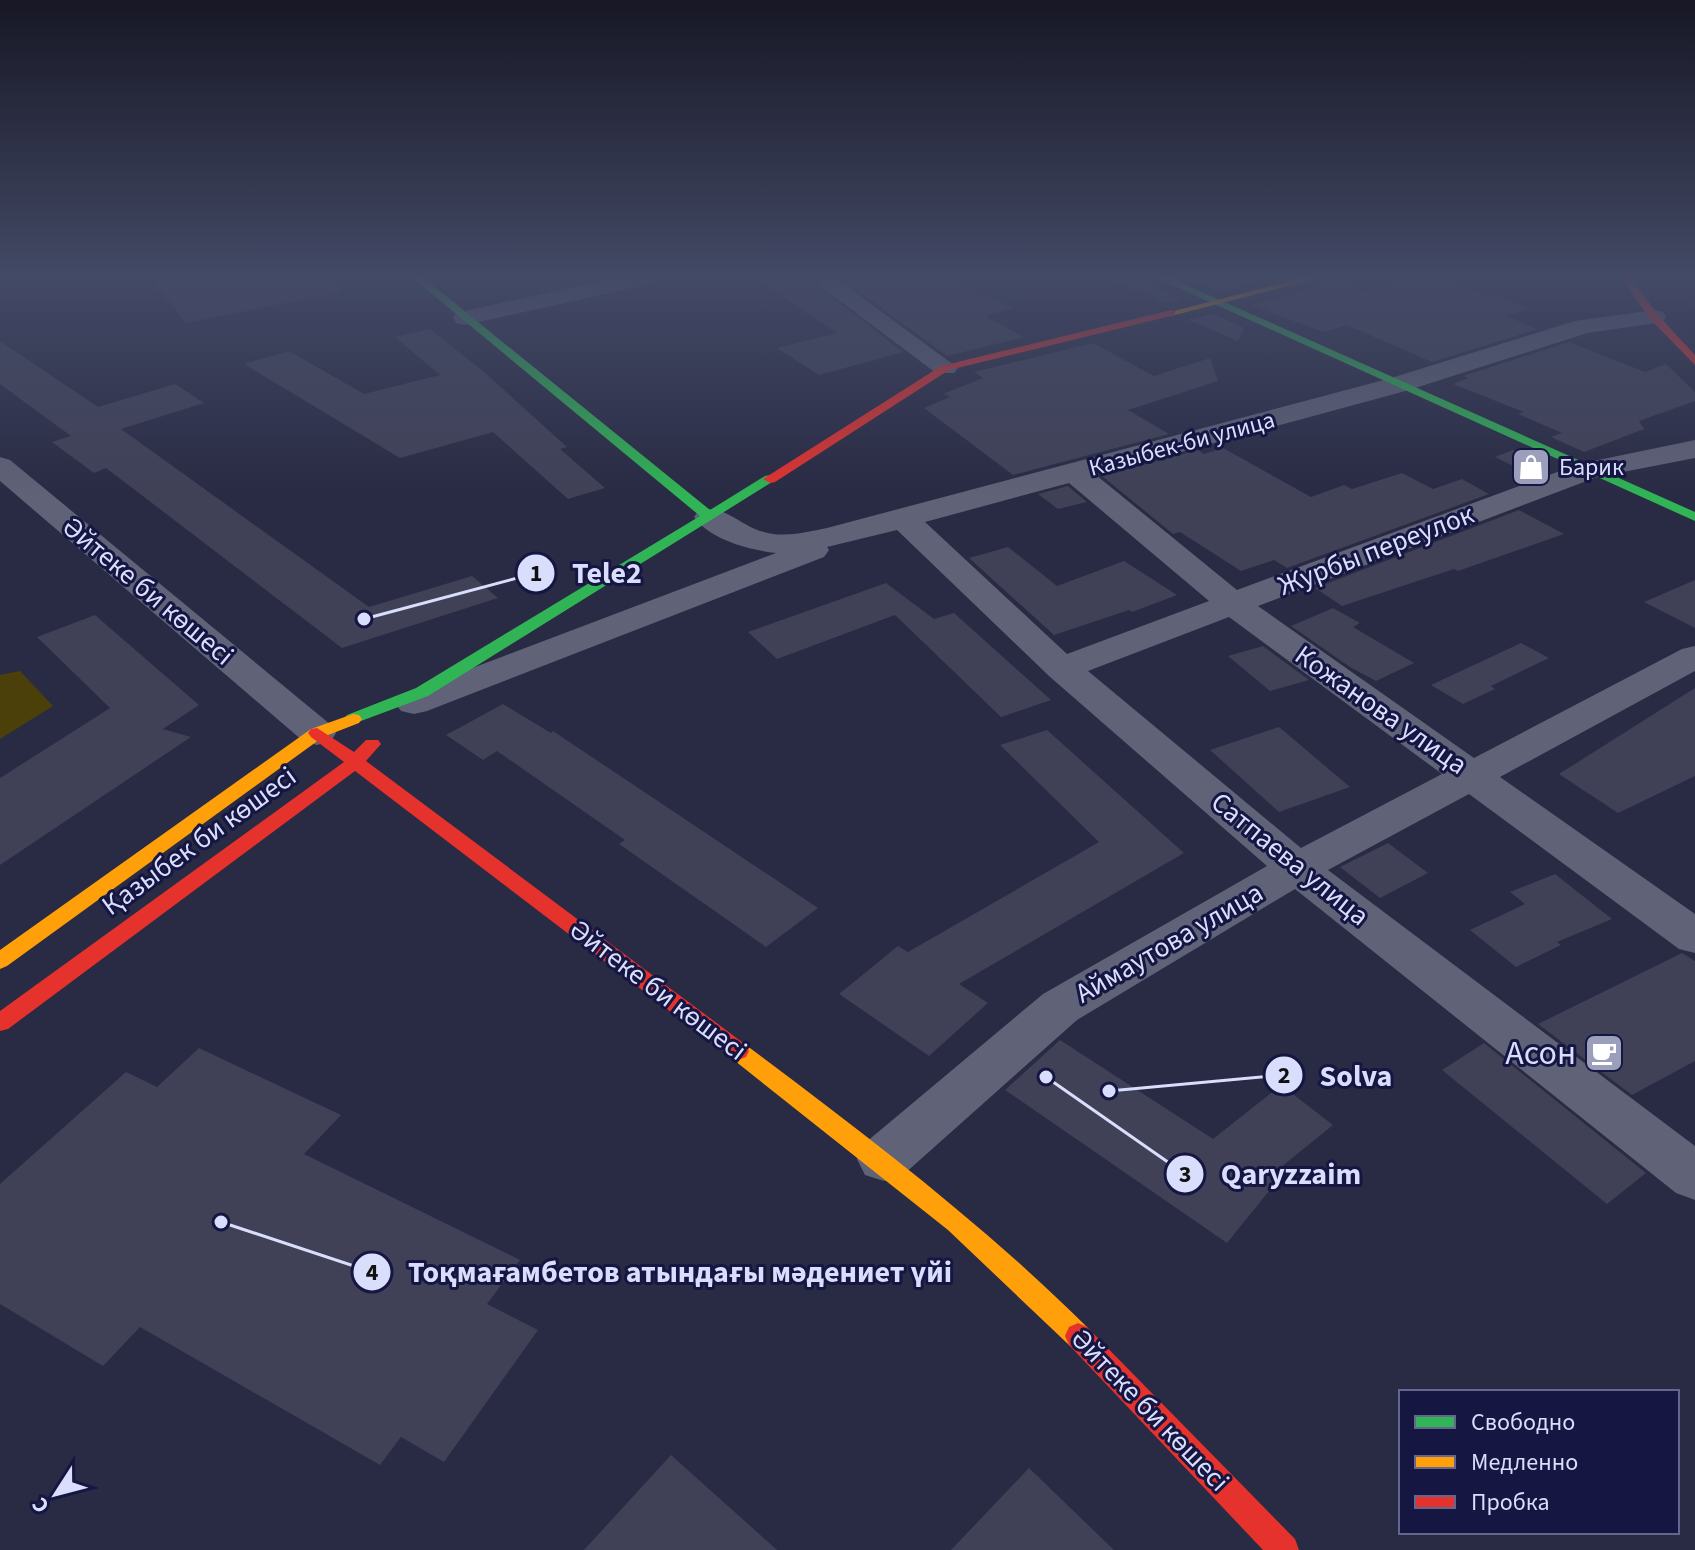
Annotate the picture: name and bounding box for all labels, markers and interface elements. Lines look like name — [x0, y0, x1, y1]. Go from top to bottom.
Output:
street label: Казыбек-би улица — [1085, 402, 1279, 486]
shop icon: Барик — [1510, 446, 1552, 488]
place label: Барик — [1559, 450, 1624, 485]
street label: Журбы переулок — [1272, 494, 1480, 606]
street label: Әйтеке би көшесі — [54, 507, 242, 675]
callout: Tele2 — [516, 546, 658, 600]
text: Tele2 — [572, 552, 642, 595]
text: 1 — [530, 556, 542, 591]
street label: Кожанова улица — [1287, 636, 1475, 784]
street label: Қазыбек би көшесі — [94, 757, 304, 925]
street label: Сатпаева улица — [1202, 783, 1378, 935]
street label: Аймаутова улица — [1068, 873, 1270, 1013]
street label: Әйтеке би көшесі — [561, 910, 755, 1070]
place label: Асон — [1505, 1029, 1576, 1078]
cafe icon: Асон — [1583, 1032, 1625, 1074]
callout: Solva — [1264, 1048, 1409, 1102]
text: Solva — [1320, 1055, 1392, 1098]
text: 2 — [1278, 1058, 1290, 1093]
callout: Qaryzzaim — [1165, 1147, 1377, 1201]
text: Qaryzzaim — [1221, 1153, 1361, 1196]
text: 3 — [1179, 1157, 1191, 1192]
callout: Тоқмағамбетов атындағы мәдениет үйі — [352, 1245, 968, 1299]
text: Тоқмағамбетов атындағы мәдениет үйі — [408, 1251, 952, 1294]
text: 4 — [366, 1255, 379, 1290]
street label: Әйтеке би көшесі — [1062, 1319, 1238, 1501]
legend — [1399, 1390, 1679, 1534]
text: Свободно — [1471, 1405, 1575, 1440]
text: Медленно — [1471, 1445, 1578, 1480]
north arrow — [16, 1454, 96, 1534]
text: Пробка — [1471, 1485, 1550, 1520]
text: С — [24, 1490, 57, 1520]

